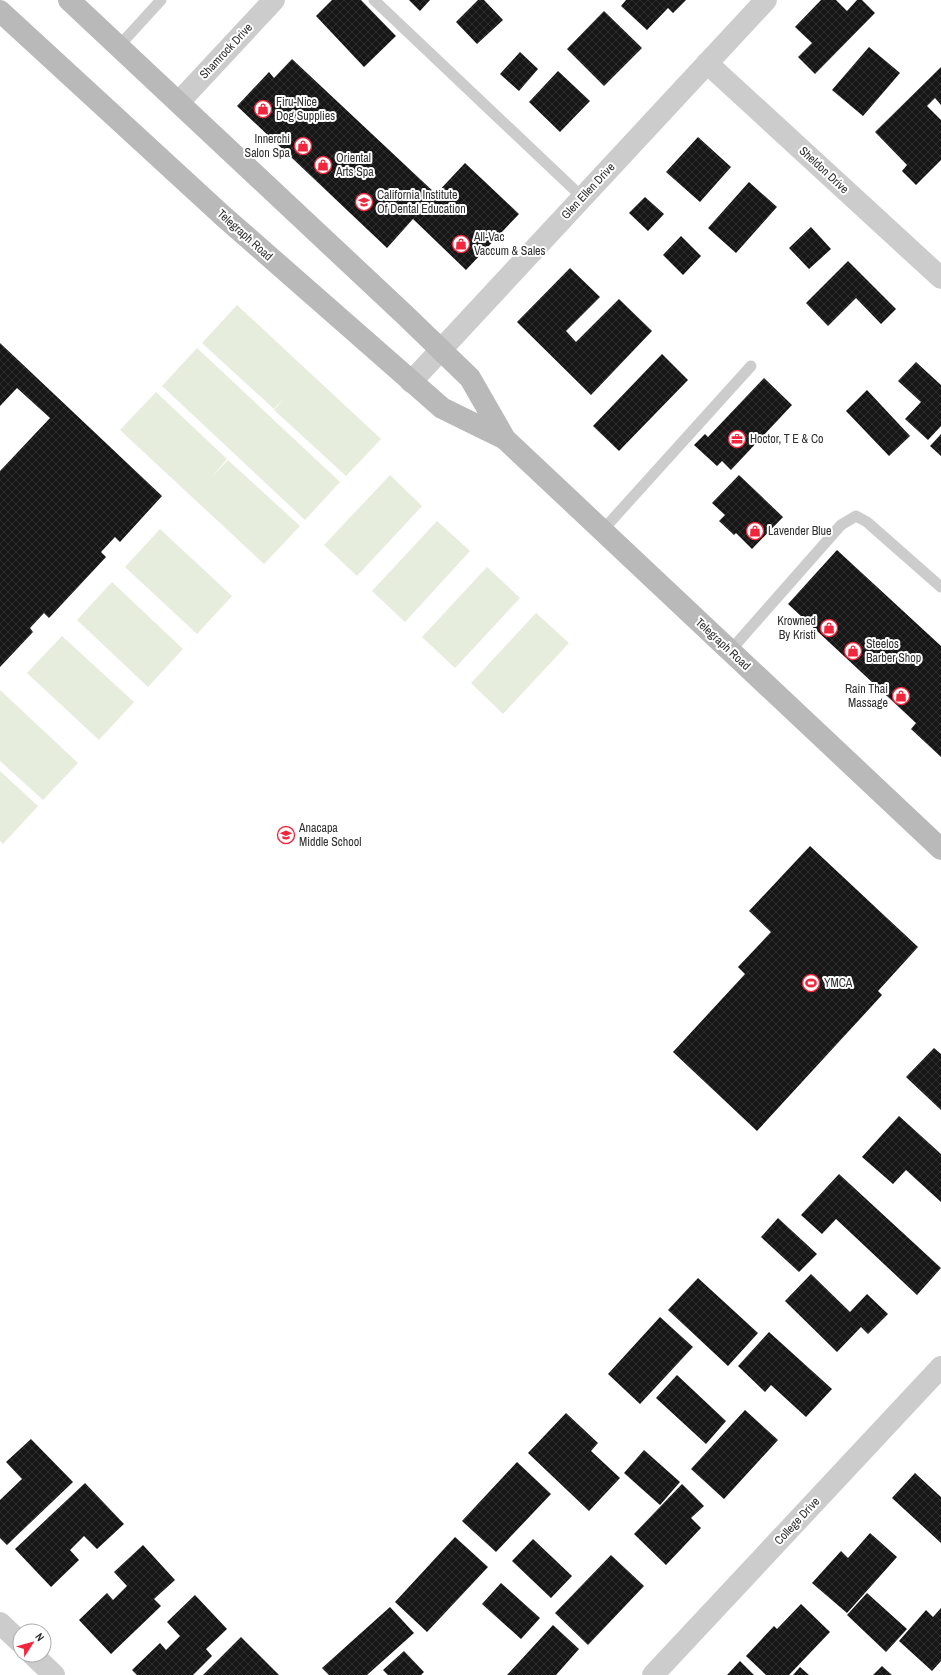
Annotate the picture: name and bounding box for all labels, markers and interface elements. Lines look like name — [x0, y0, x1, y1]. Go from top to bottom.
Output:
street label: Shamrock Drive — [196, 20, 256, 82]
place label: Firu-Nice Dog Supplies — [276, 94, 335, 124]
shop icon: Firu-Nice Dog Supplies — [253, 99, 273, 119]
place label: Innerchi Salon Spa — [245, 131, 291, 161]
shop icon: Innerchi Salon Spa — [293, 136, 313, 156]
street label: Sheldon Drive — [796, 143, 852, 197]
place label: Oriental Arts Spa — [335, 150, 374, 180]
shop icon: Oriental Arts Spa — [313, 155, 333, 175]
street label: Glen Ellen Drive — [558, 159, 618, 223]
place label: California Institute Of Dental Education — [377, 187, 466, 217]
school or university icon: California Institute Of Dental Education — [354, 192, 374, 212]
street label: Telegraph Road — [214, 206, 276, 264]
place label: All-Vac Vaccum & Sales — [473, 229, 546, 259]
shop icon: All-Vac Vaccum & Sales — [451, 234, 471, 254]
office icon: Hoctor, T E & Co — [727, 429, 747, 449]
place label: Hoctor, T E & Co — [750, 431, 824, 447]
shop icon: Lavender Blue — [745, 521, 765, 541]
place label: Lavender Blue — [768, 523, 831, 539]
place label: Krowned By Kristi — [777, 613, 816, 643]
street label: Telegraph Road — [692, 614, 754, 674]
shop icon: Krowned By Kristi — [819, 618, 839, 638]
place label: Steelos Barber Shop — [866, 636, 921, 666]
shop icon: Steelos Barber Shop — [843, 641, 863, 661]
place label: Rain Thai Massage — [845, 681, 888, 711]
shop icon: Rain Thai Massage — [891, 686, 911, 706]
place label: Anacapa Middle School — [298, 820, 361, 850]
school or university icon: Anacapa Middle School — [276, 825, 296, 845]
sports icon: YMCA — [801, 973, 821, 993]
place label: YMCA — [824, 975, 853, 991]
street label: College Drive — [771, 1494, 823, 1548]
north arrow — [12, 1623, 52, 1663]
text: N — [32, 1630, 48, 1644]

